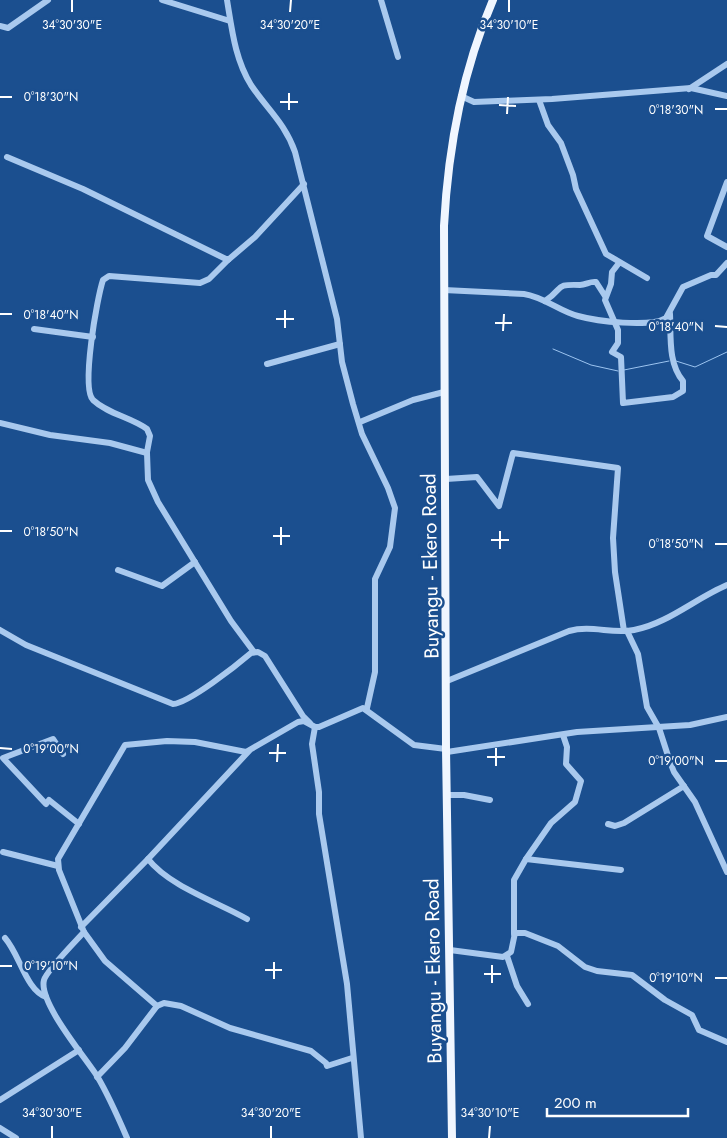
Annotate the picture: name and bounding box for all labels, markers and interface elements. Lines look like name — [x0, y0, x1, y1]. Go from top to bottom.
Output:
text: 34°30'30"E — [42, 16, 102, 34]
text: 34°30'20"E — [260, 16, 320, 34]
text: 34°30'10"E — [480, 16, 538, 34]
text: 0°18'30"N — [24, 88, 78, 106]
text: 0°18'30"N — [649, 101, 703, 119]
text: 0°18'40"N — [24, 306, 79, 324]
text: 0°18'40"N — [649, 318, 704, 336]
street label: Buyangu - Ekero Road — [414, 473, 447, 659]
text: 0°18'50"N — [24, 523, 78, 541]
text: 0°18'50"N — [649, 535, 703, 553]
text: 0°19'00"N — [23, 740, 79, 758]
text: 0°19'00"N — [648, 752, 704, 770]
street label: Buyangu - Ekero Road — [417, 878, 450, 1064]
text: 0°19'10"N — [24, 957, 78, 975]
text: 0°19'10"N — [649, 969, 703, 987]
scale bar — [547, 1086, 688, 1118]
text: 200 m — [554, 1092, 597, 1114]
text: 34°30'30"E — [22, 1104, 82, 1122]
text: 34°30'20"E — [241, 1104, 301, 1122]
text: 34°30'10"E — [461, 1104, 519, 1122]

